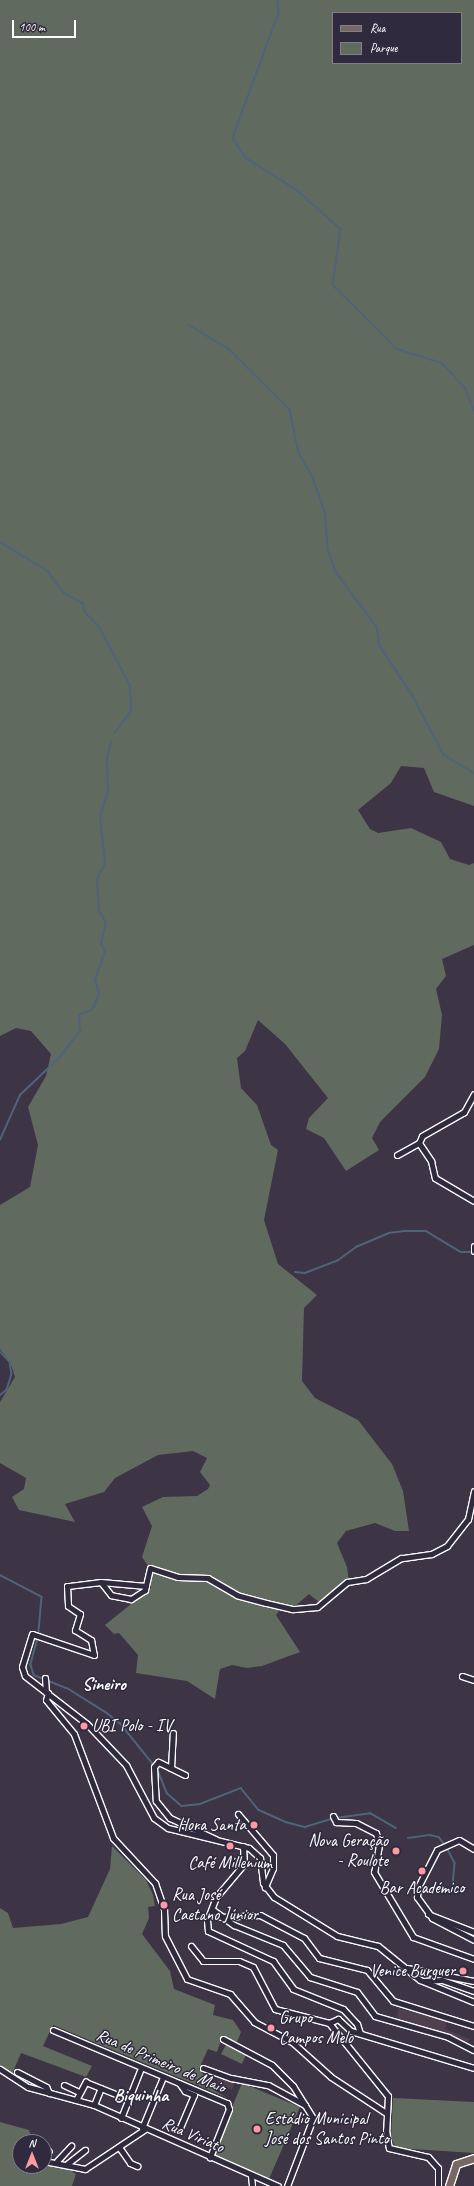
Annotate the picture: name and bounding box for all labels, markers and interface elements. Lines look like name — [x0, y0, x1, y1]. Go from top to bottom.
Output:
scale bar — [14, 12, 78, 38]
legend — [332, 12, 462, 64]
text: 100 m — [19, 19, 45, 35]
text: Rua — [370, 20, 385, 36]
text: Parque — [370, 40, 398, 56]
district label: Sineiro — [82, 1673, 126, 1695]
place label: UBI Polo - IV — [92, 1716, 171, 1736]
marker: UBI Polo - IV — [79, 1721, 89, 1731]
place label: Hora Santa — [178, 1815, 246, 1835]
marker: Hora Santa — [249, 1820, 259, 1830]
place label: Nova Geração - Roulote — [309, 1831, 388, 1871]
marker: Café Millenium — [225, 1841, 235, 1851]
marker: Nova Geração - Roulote — [391, 1846, 401, 1856]
place label: Café Millenium — [188, 1853, 272, 1873]
marker: Bar Académico — [417, 1866, 427, 1876]
place label: Bar Académico — [379, 1878, 465, 1898]
place label: Rua José Caetano Júnior — [172, 1885, 258, 1925]
marker: Rua José Caetano Júnior — [159, 1900, 169, 1910]
place label: Venice Burguer — [370, 1961, 455, 1981]
marker: Venice Burguer — [458, 1966, 468, 1976]
place label: Grupo Campos Melo — [279, 2008, 353, 2048]
marker: Grupo Campos Melo — [266, 2023, 276, 2033]
street label: Rua de Primeiro de Maio — [93, 2024, 229, 2098]
district label: Biquinha — [114, 2084, 168, 2106]
place label: Estádio Municipal José dos Santos Pinto — [265, 2109, 389, 2149]
street label: Rua Viriato — [159, 2113, 227, 2157]
marker: Estádio Municipal José dos Santos Pinto — [252, 2124, 262, 2134]
north arrow — [12, 2134, 52, 2174]
text: N — [29, 2136, 35, 2150]

